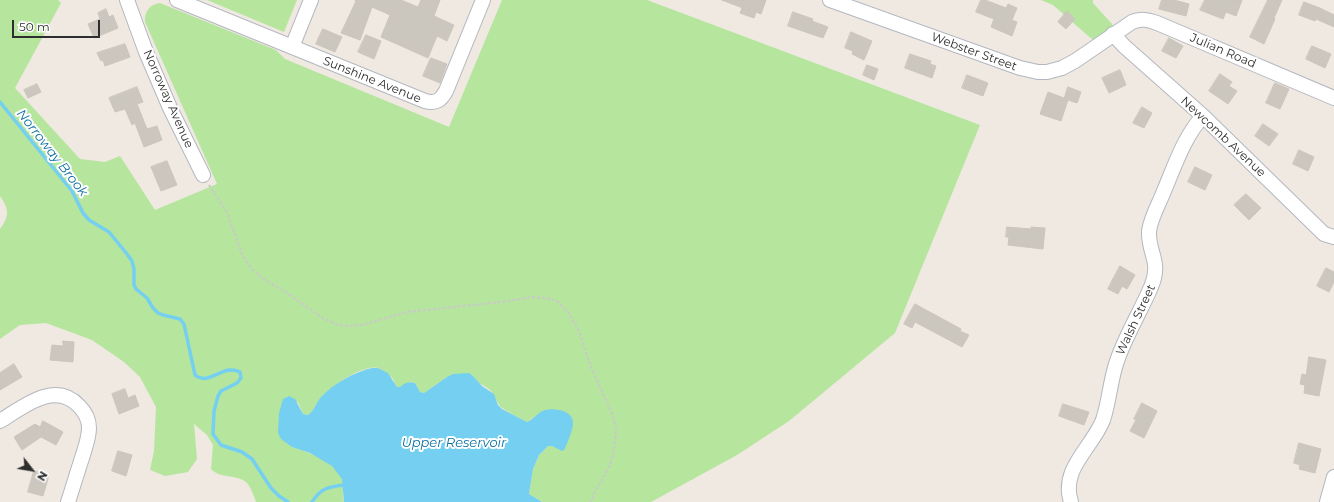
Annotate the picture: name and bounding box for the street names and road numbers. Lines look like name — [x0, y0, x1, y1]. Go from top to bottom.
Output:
street label: Webster Street — [929, 30, 1019, 74]
street label: Julian Road — [1188, 31, 1258, 71]
street label: Norroway Avenue — [140, 48, 196, 150]
street label: Sunshine Avenue — [321, 54, 423, 106]
street label: Newcomb Avenue — [1178, 94, 1268, 180]
street label: Walsh Street — [1113, 282, 1159, 358]

